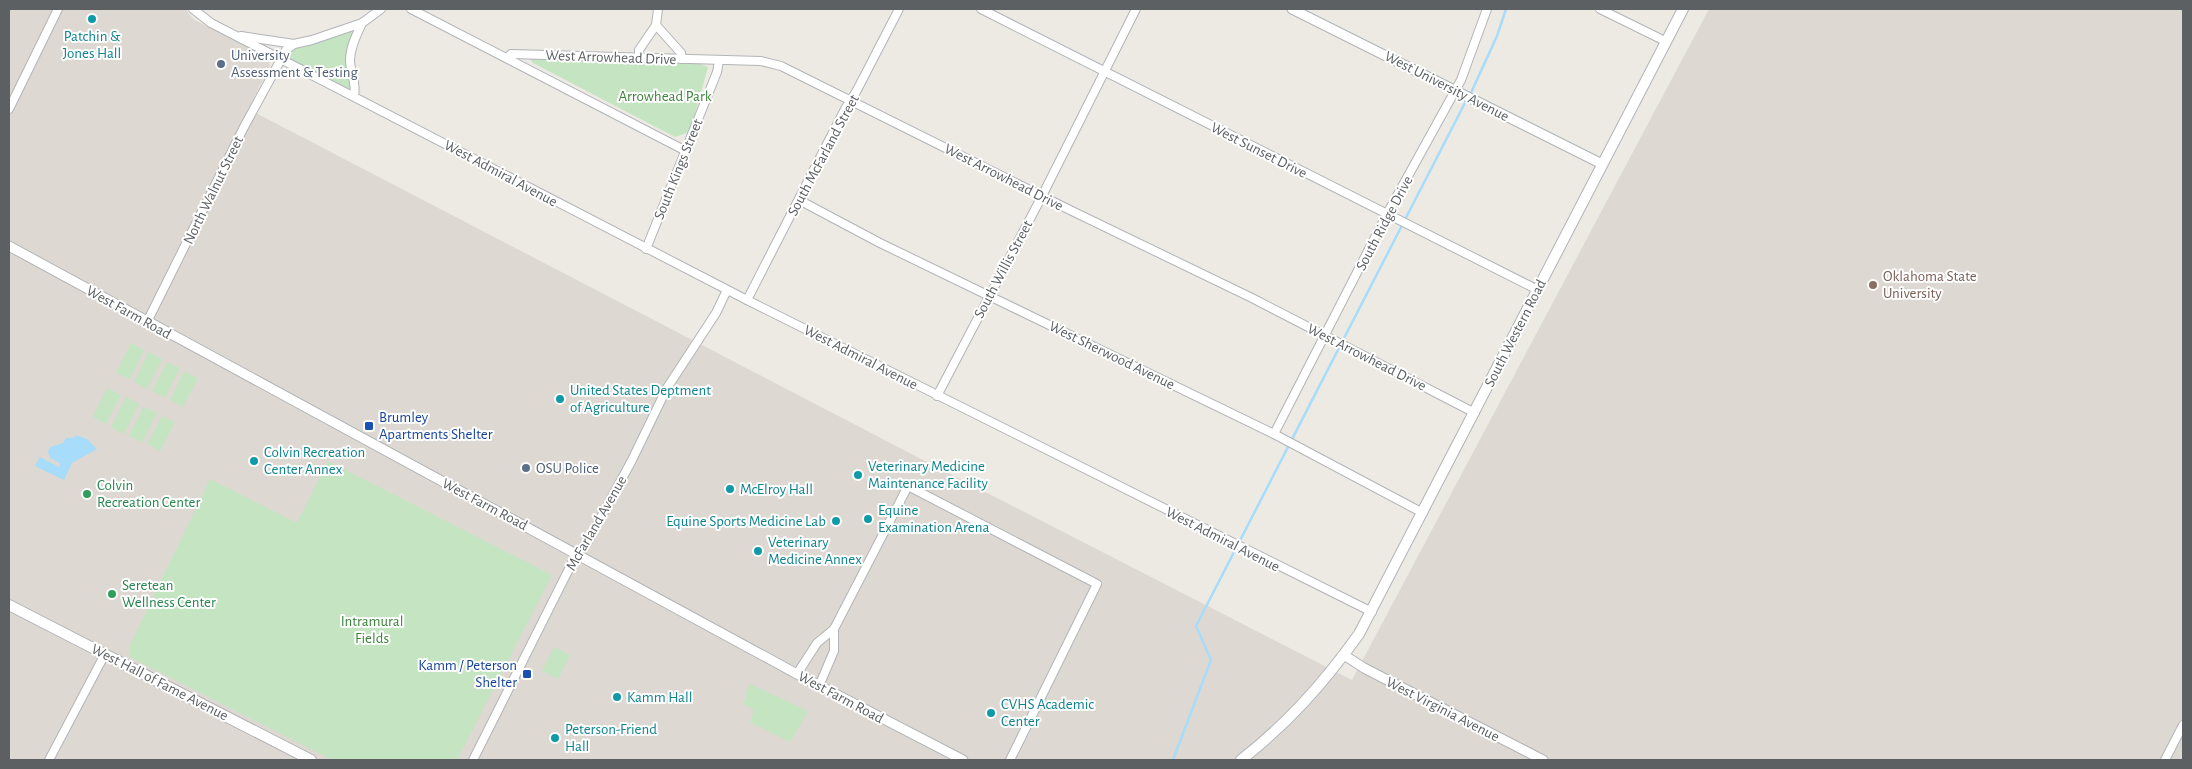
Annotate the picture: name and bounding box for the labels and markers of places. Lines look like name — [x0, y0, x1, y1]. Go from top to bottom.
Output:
marker: Patchin & Jones Hall — [86, 13, 98, 25]
place label: Patchin & Jones Hall — [63, 29, 121, 61]
place label: University Assessment & Testing — [231, 48, 359, 80]
marker: University Assessment & Testing — [215, 58, 227, 70]
place label: Oklahoma State University — [1883, 269, 1977, 301]
marker: Oklahoma State University — [1867, 279, 1879, 291]
place label: United States Deptment of Agriculture — [570, 383, 711, 415]
marker: United States Deptment of Agriculture — [554, 393, 566, 405]
place label: Brumley Apartments Shelter — [379, 410, 493, 442]
marker: Brumley Apartments Shelter — [363, 420, 375, 432]
place label: Colvin Recreation Center Annex — [264, 445, 365, 477]
marker: Colvin Recreation Center Annex — [248, 455, 260, 467]
place label: Veterinary Medicine Maintenance Facility — [868, 459, 988, 491]
place label: OSU Police — [536, 461, 599, 476]
marker: OSU Police — [520, 462, 532, 474]
marker: Veterinary Medicine Maintenance Facility — [852, 469, 864, 481]
place label: Colvin Recreation Center — [97, 478, 201, 510]
place label: McElroy Hall — [740, 482, 813, 497]
marker: McElroy Hall — [724, 483, 736, 495]
marker: Colvin Recreation Center — [81, 488, 93, 500]
place label: Equine Examination Arena — [878, 503, 989, 535]
marker: Equine Examination Arena — [862, 513, 874, 525]
place label: Equine Sports Medicine Lab — [666, 514, 826, 529]
marker: Equine Sports Medicine Lab — [830, 515, 842, 527]
place label: Veterinary Medicine Annex — [768, 535, 862, 567]
marker: Veterinary Medicine Annex — [752, 545, 764, 557]
place label: Seretean Wellness Center — [122, 578, 216, 610]
marker: Seretean Wellness Center — [106, 588, 118, 600]
place label: Kamm / Peterson Shelter — [418, 658, 517, 690]
marker: Kamm / Peterson Shelter — [521, 668, 533, 680]
place label: Kamm Hall — [627, 690, 692, 705]
marker: Kamm Hall — [611, 691, 623, 703]
place label: CVHS Academic Center — [1001, 697, 1094, 729]
marker: CVHS Academic Center — [985, 707, 997, 719]
place label: Peterson-Friend Hall — [565, 722, 657, 754]
marker: Peterson-Friend Hall — [549, 732, 561, 744]

